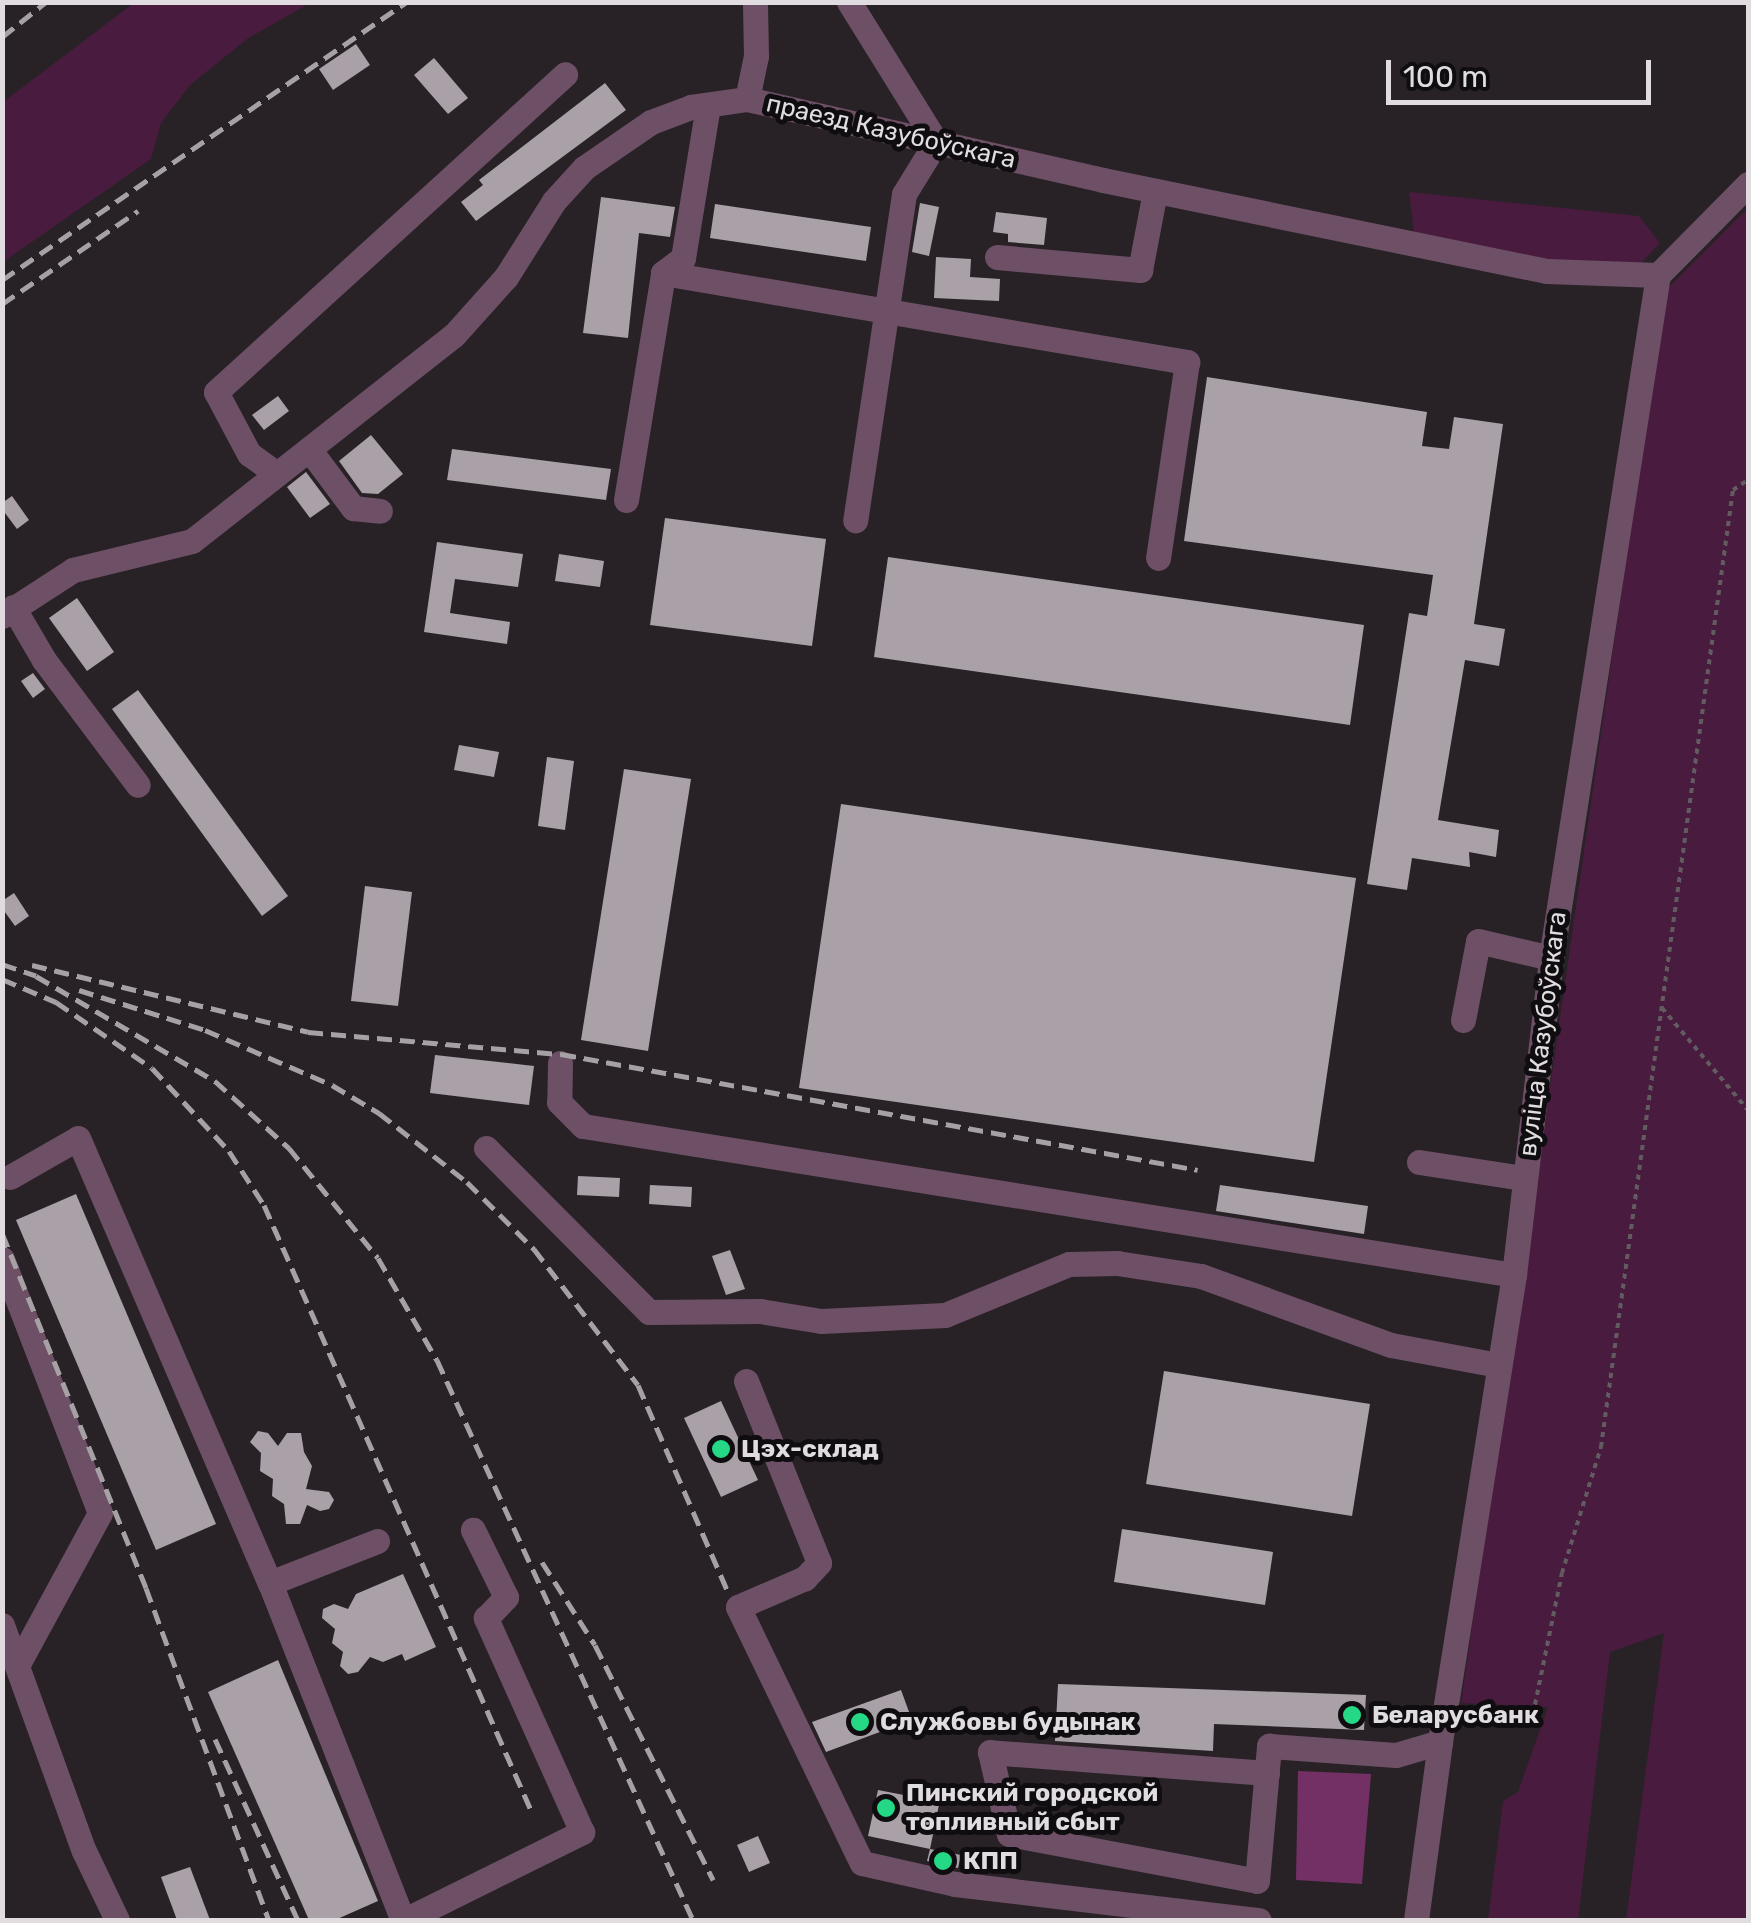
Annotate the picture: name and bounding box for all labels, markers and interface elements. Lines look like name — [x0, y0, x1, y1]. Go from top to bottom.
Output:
scale bar — [1391, 40, 1656, 102]
text: 100 m — [1403, 59, 1488, 95]
street label: праезд Казубоўскага — [763, 89, 1019, 175]
street label: вуліца Казубоўскага — [1513, 910, 1573, 1158]
place label: Цэх-склад — [741, 1434, 879, 1464]
marker: Цэх-склад — [710, 1438, 732, 1460]
place label: Беларусбанк — [1372, 1700, 1539, 1730]
marker: Беларусбанк — [1341, 1704, 1363, 1726]
place label: Службовы будынак — [880, 1707, 1136, 1737]
marker: Службовы будынак — [849, 1711, 871, 1733]
place label: Пинский городской топливный сбыт — [906, 1779, 1158, 1838]
marker: Пинский городской топливный сбыт — [875, 1797, 897, 1819]
place label: КПП — [963, 1846, 1018, 1876]
marker: КПП — [932, 1850, 954, 1872]

